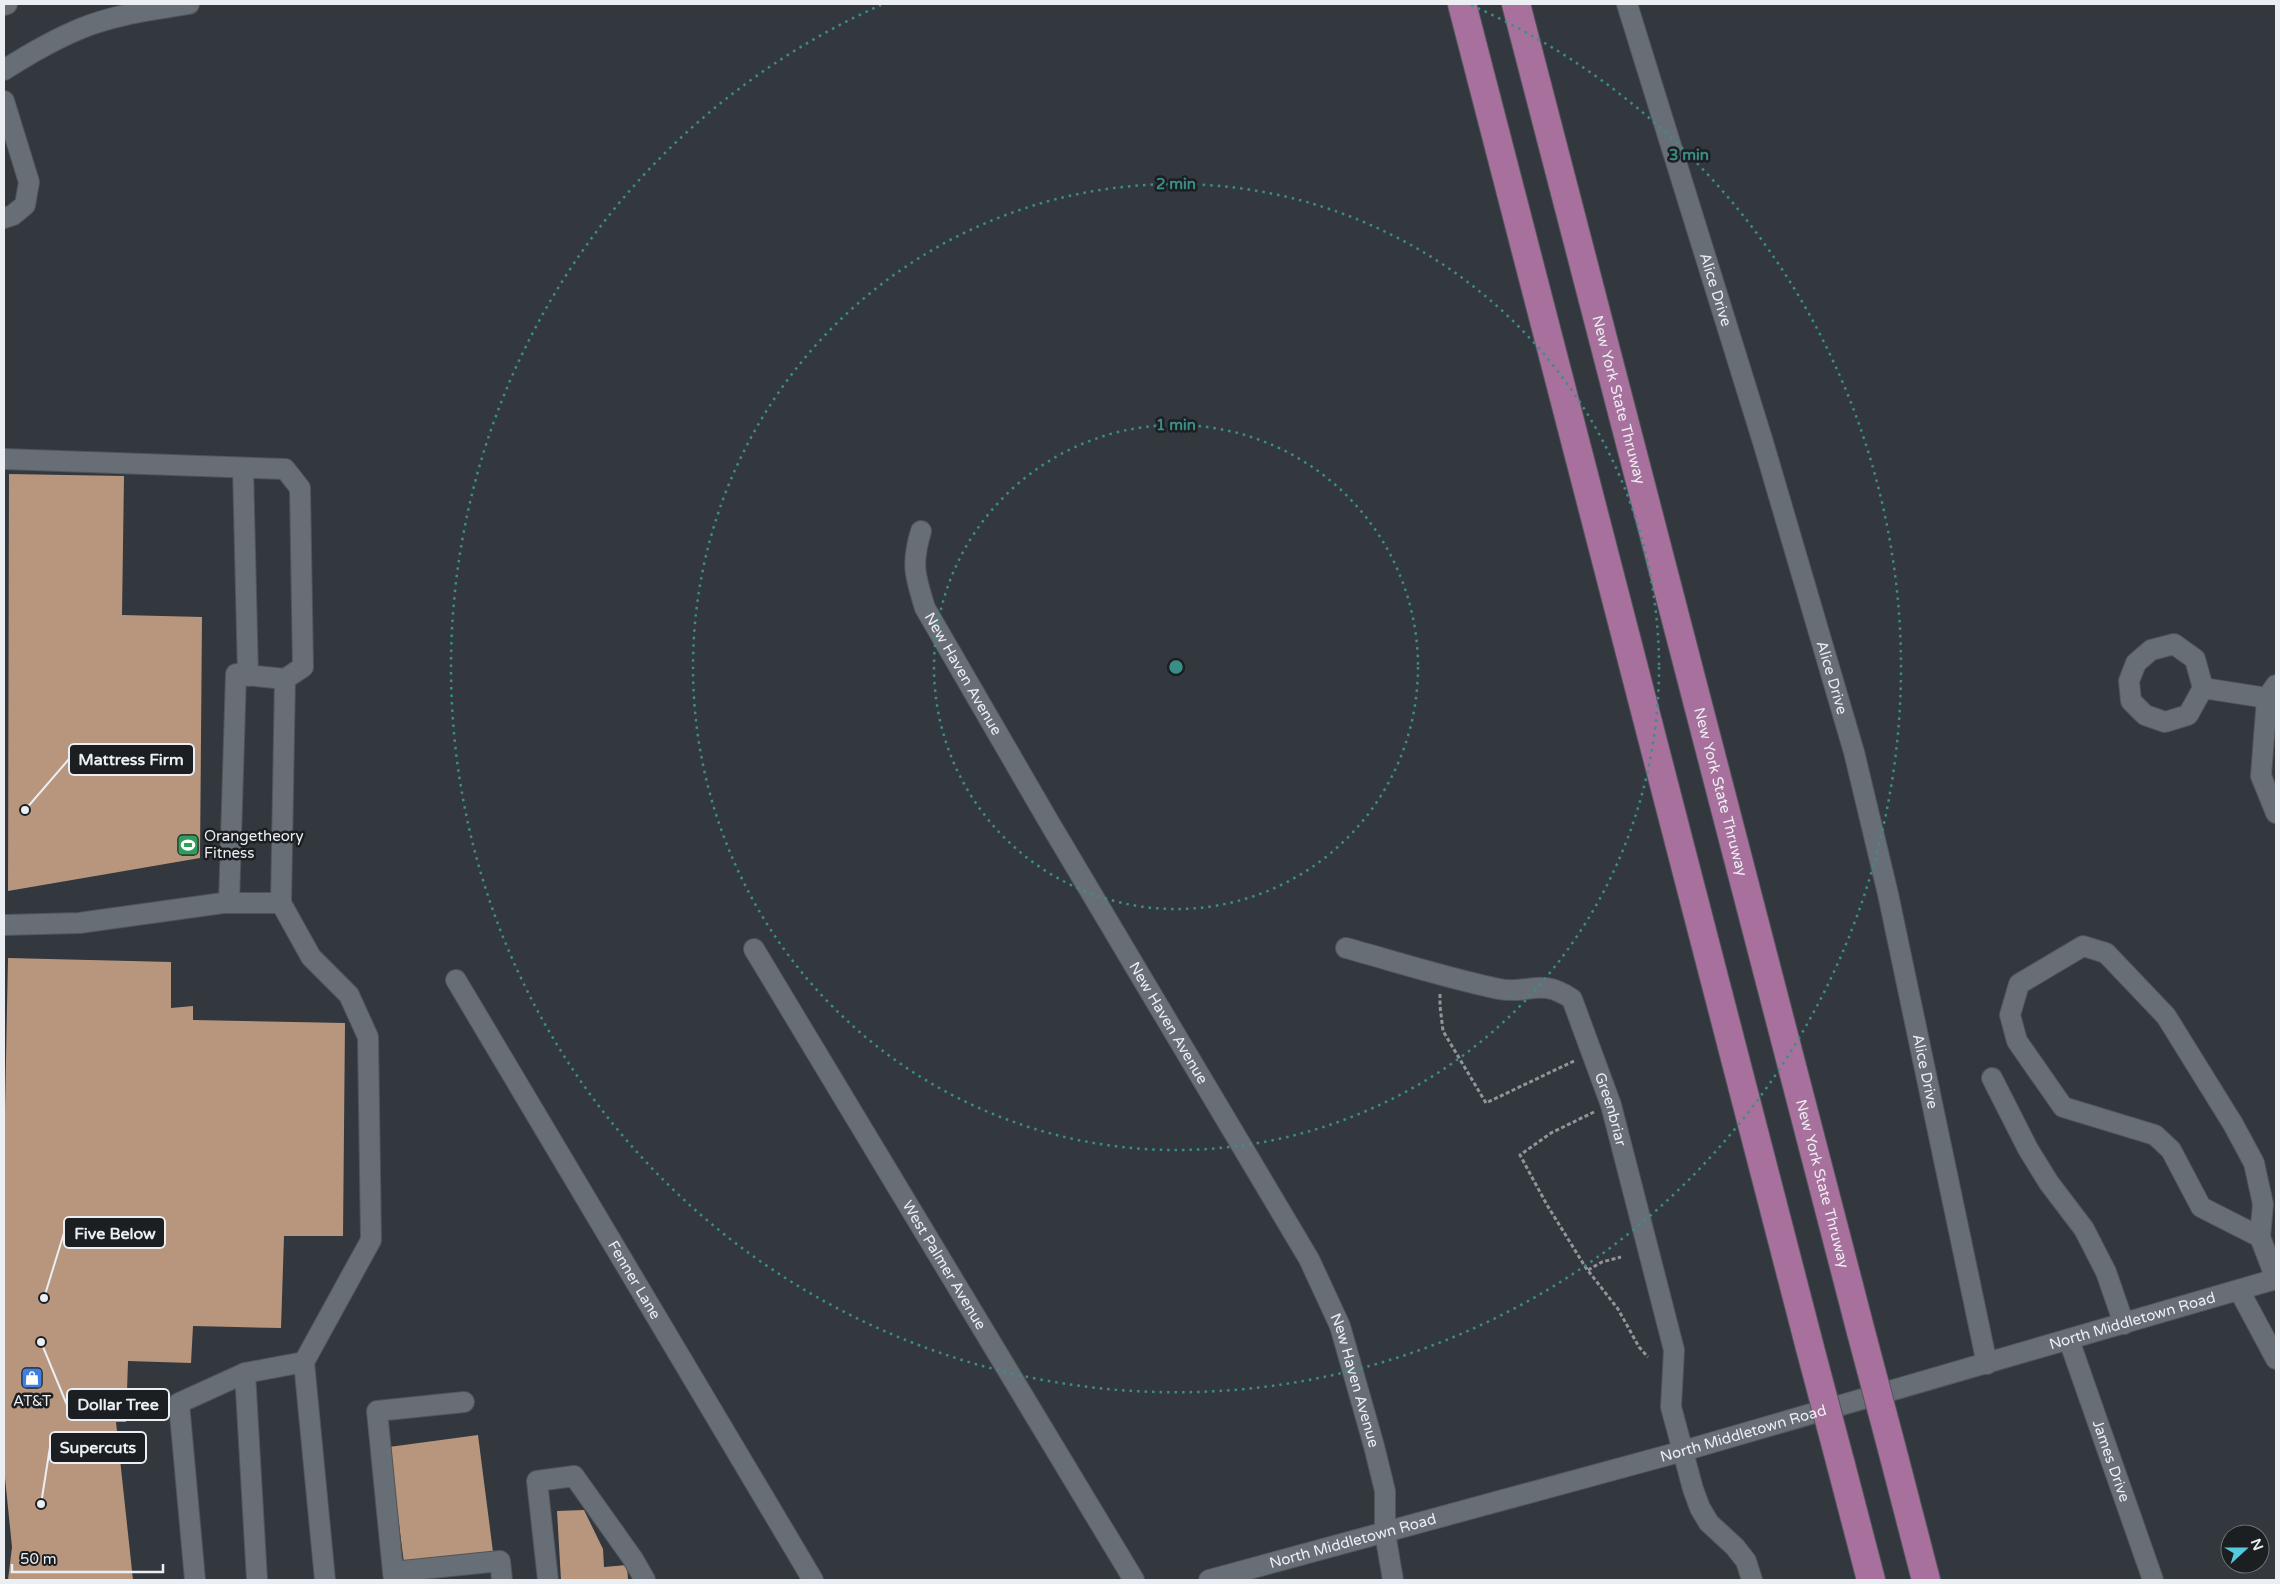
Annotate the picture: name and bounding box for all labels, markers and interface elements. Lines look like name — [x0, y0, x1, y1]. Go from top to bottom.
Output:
text: 3 min — [1669, 146, 1709, 164]
text: 2 min — [1156, 175, 1196, 193]
street label: Alice Drive — [1696, 251, 1736, 328]
street label: New York State Thruway — [1588, 314, 1649, 486]
text: 1 min — [1156, 416, 1196, 434]
street label: New Haven Avenue — [921, 609, 1006, 738]
street label: Alice Drive — [1813, 638, 1851, 716]
centre of rings — [1167, 658, 1185, 676]
street label: New York State Thruway — [1690, 706, 1751, 878]
callout: Mattress Firm — [69, 744, 194, 775]
text: Mattress Firm — [78, 750, 184, 770]
place label: Orangetheory Fitness — [204, 827, 304, 862]
sports icon: Orangetheory Fitness — [176, 833, 200, 857]
street label: New Haven Avenue — [1125, 959, 1212, 1087]
street label: Alice Drive — [1909, 1032, 1942, 1110]
street label: Greenbriar — [1591, 1070, 1630, 1148]
street label: New York State Thruway — [1792, 1098, 1853, 1270]
street label: West Palmer Avenue — [899, 1197, 990, 1333]
callout: Five Below — [64, 1217, 165, 1248]
text: Five Below — [74, 1224, 156, 1244]
street label: Fenner Lane — [604, 1237, 665, 1322]
street label: North Middletown Road — [2047, 1288, 2217, 1353]
street label: New Haven Avenue — [1326, 1310, 1383, 1450]
shop icon: AT&T — [20, 1366, 44, 1390]
callout: Dollar Tree — [67, 1389, 169, 1420]
place label: AT&T — [13, 1392, 51, 1410]
text: Dollar Tree — [77, 1395, 159, 1415]
street label: North Middletown Road — [1658, 1401, 1828, 1466]
street label: James Drive — [2089, 1417, 2134, 1504]
callout: Supercuts — [50, 1432, 146, 1463]
text: Supercuts — [60, 1438, 137, 1458]
street label: North Middletown Road — [1267, 1510, 1438, 1572]
north arrow — [2220, 1524, 2270, 1574]
text: N — [2247, 1536, 2267, 1553]
scale bar — [12, 1542, 164, 1574]
text: 50 m — [20, 1550, 57, 1568]

